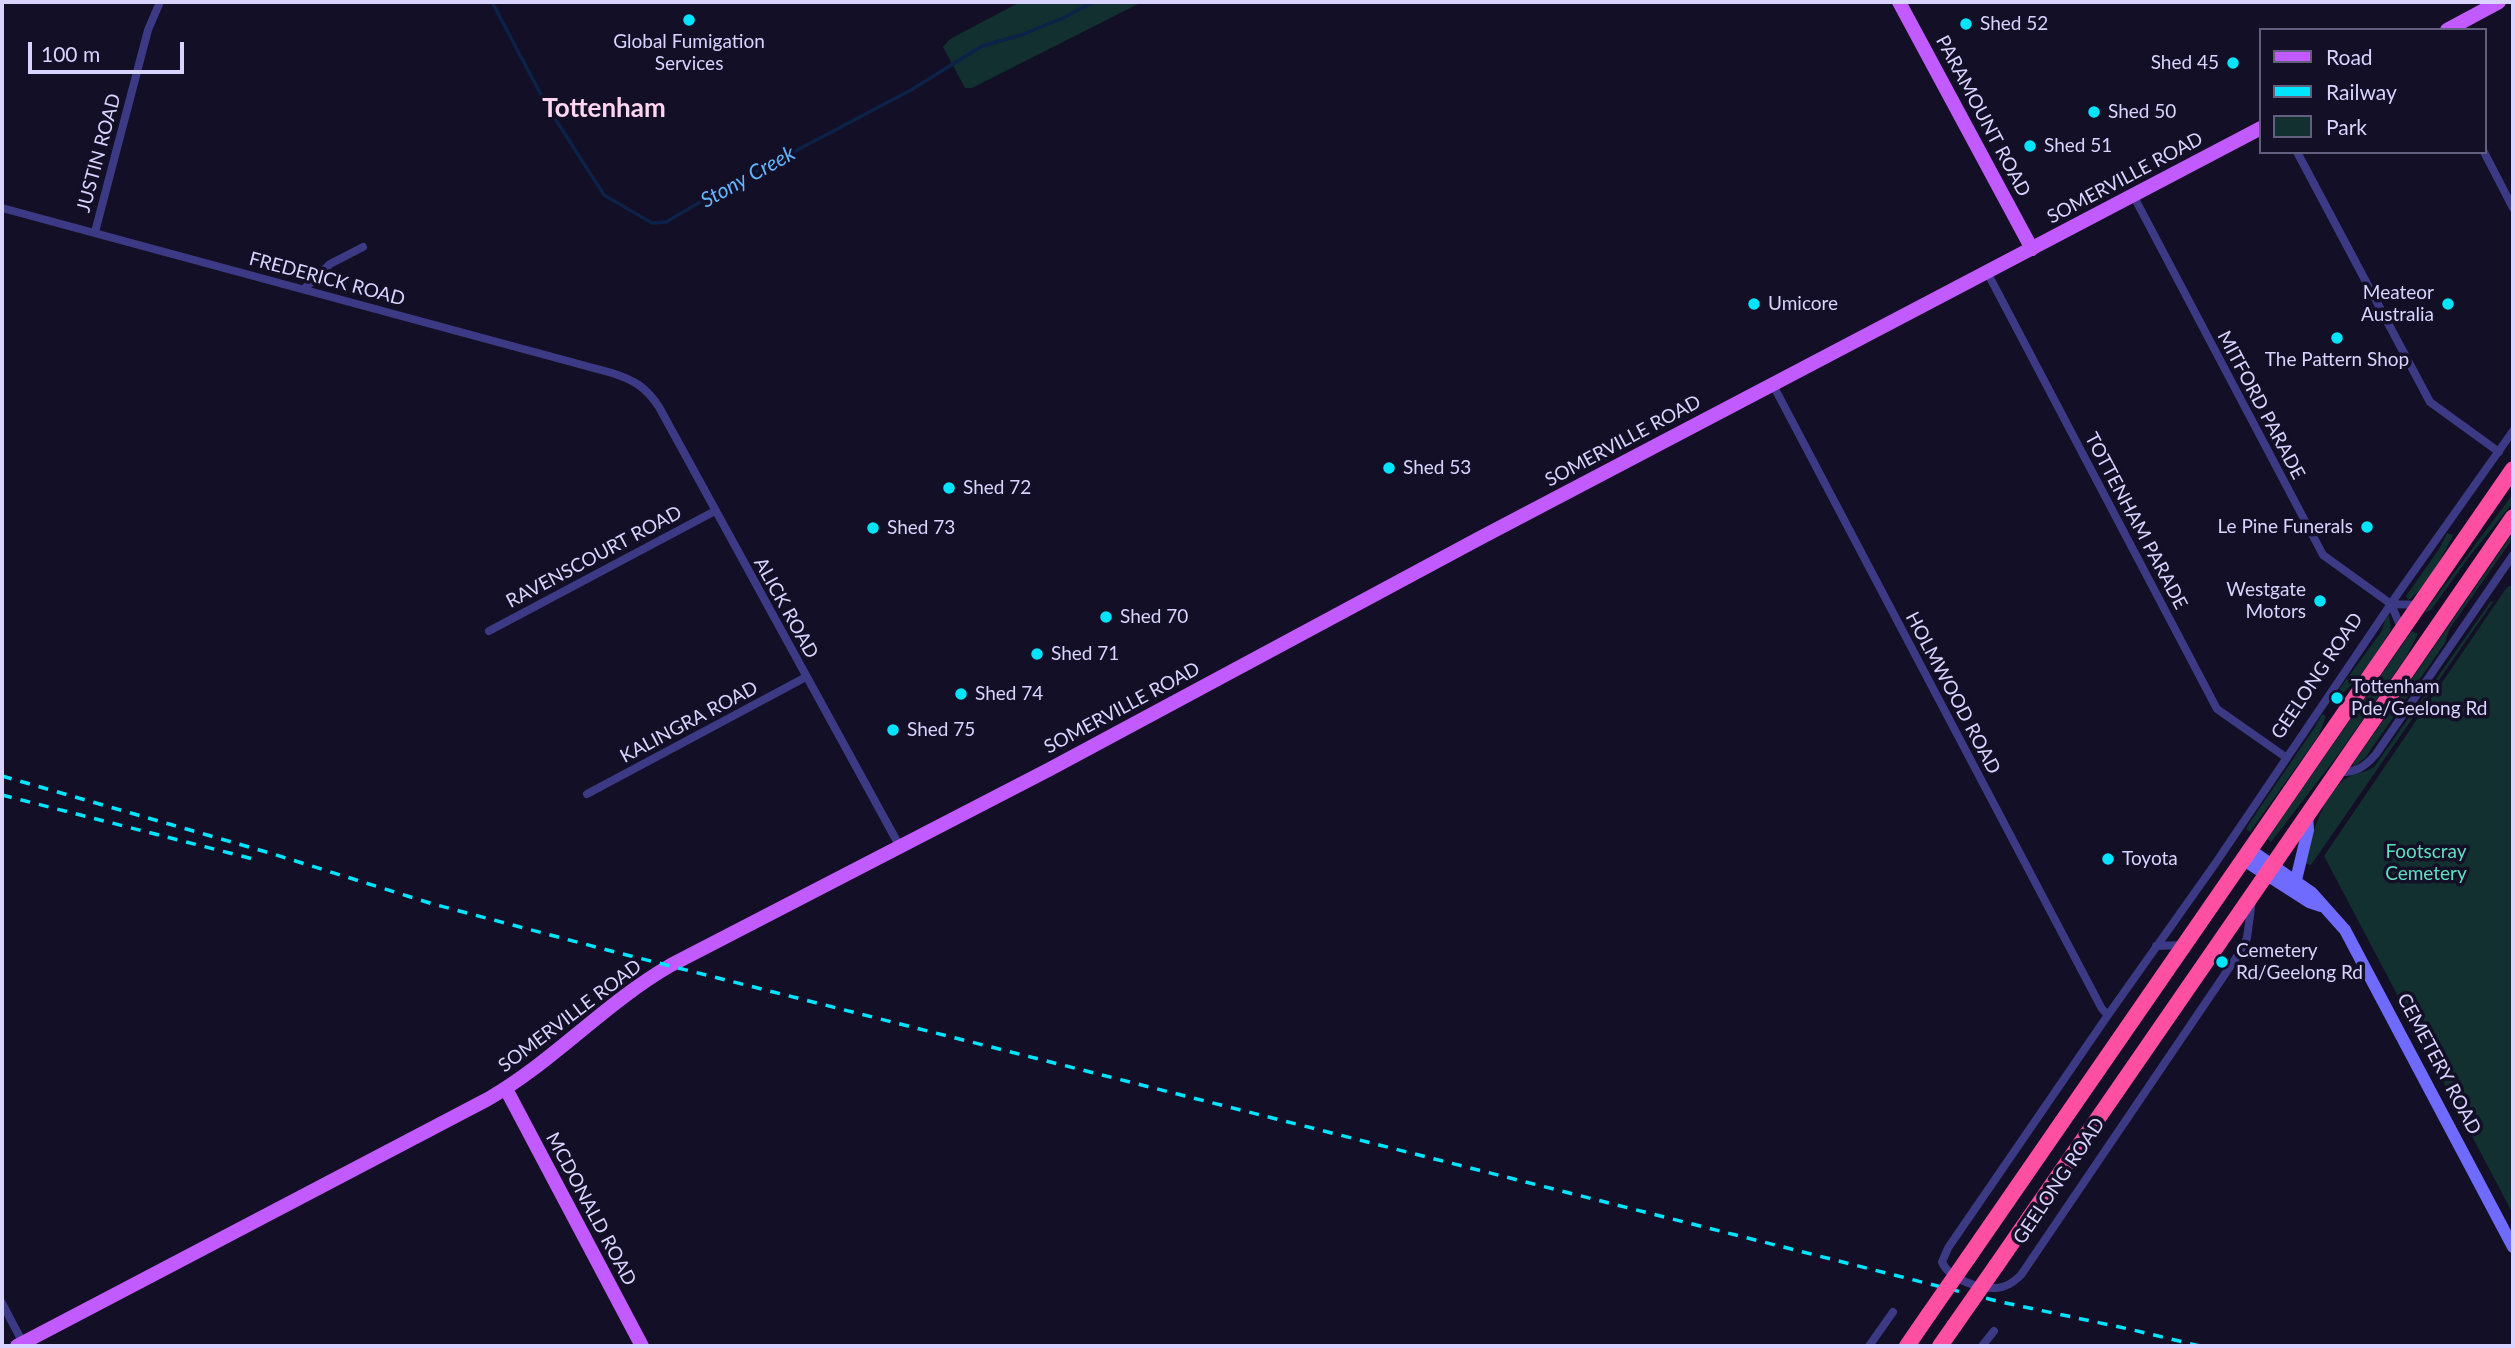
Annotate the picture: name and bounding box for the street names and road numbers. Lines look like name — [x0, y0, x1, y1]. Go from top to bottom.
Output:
street label: PARAMOUNT ROAD — [1931, 31, 2035, 201]
street label: JUSTIN ROAD — [72, 91, 126, 215]
street label: SOMERVILLE ROAD — [2043, 127, 2207, 229]
street label: FREDERICK ROAD — [247, 247, 407, 311]
street label: MITFORD PARADE — [2212, 327, 2310, 483]
street label: SOMERVILLE ROAD — [1541, 390, 1705, 492]
street label: TOTTENHAM PARADE — [2080, 429, 2192, 613]
street label: RAVENSCOURT ROAD — [502, 501, 686, 613]
street label: ALICK ROAD — [749, 553, 823, 663]
street label: HOLMWOOD ROAD — [1901, 608, 2005, 778]
street label: GEELONG ROAD — [2266, 609, 2368, 743]
street label: SOMERVILLE ROAD — [1040, 657, 1204, 759]
street label: KALINGRA ROAD — [616, 676, 762, 768]
street label: SOMERVILLE ROAD — [494, 955, 646, 1077]
street label: CEMETERY ROAD — [2392, 990, 2486, 1138]
street label: GEELONG ROAD — [2008, 1114, 2110, 1248]
street label: MCDONALD ROAD — [541, 1128, 641, 1290]

